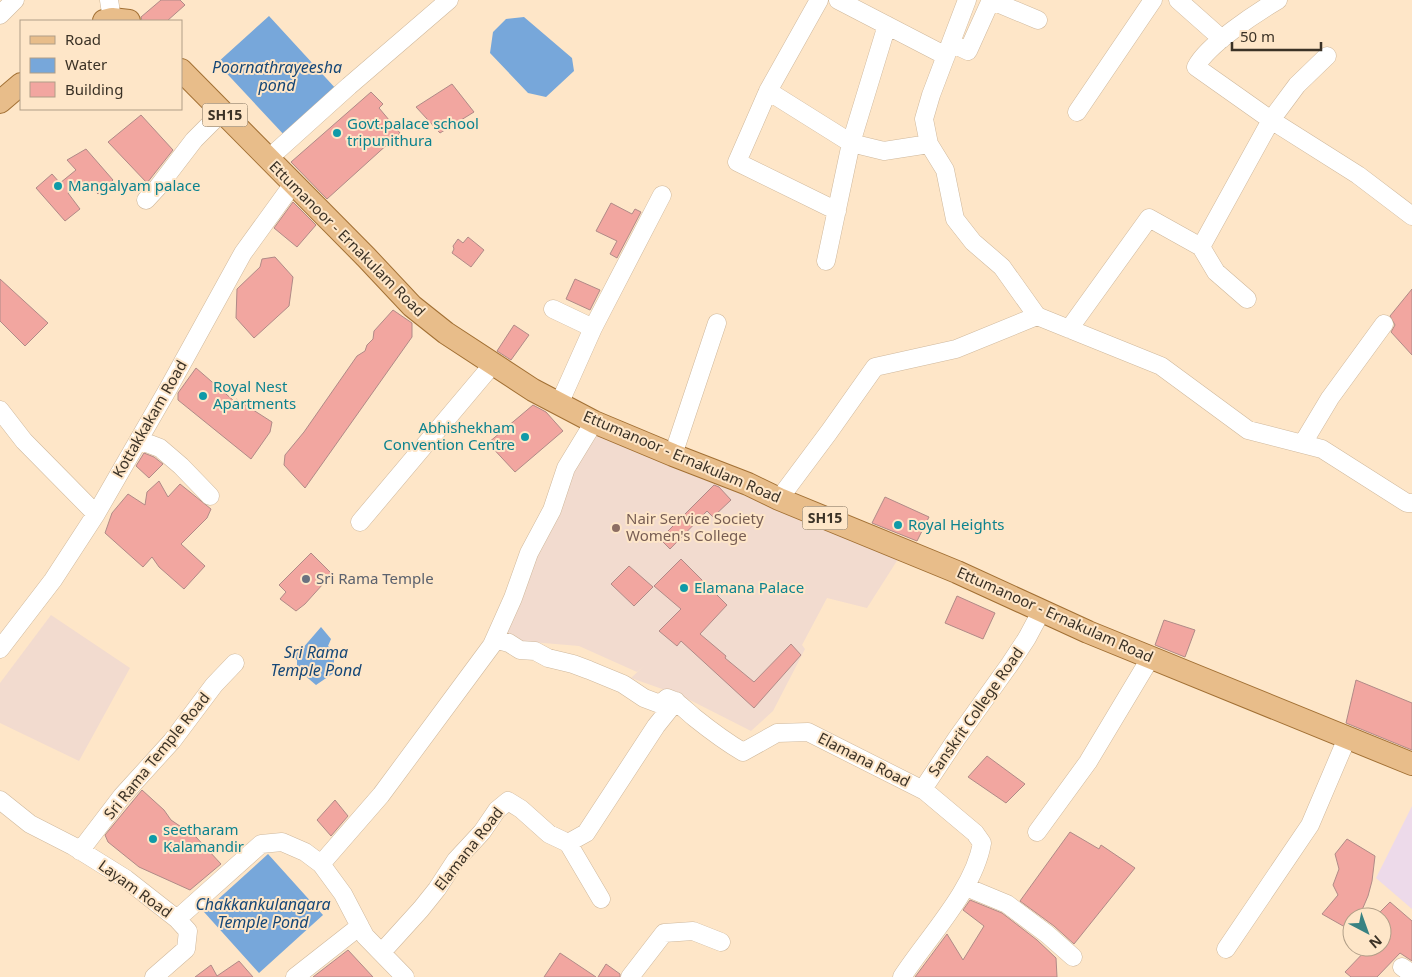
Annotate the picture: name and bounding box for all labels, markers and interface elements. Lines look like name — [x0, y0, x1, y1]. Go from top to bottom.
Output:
legend — [20, 20, 182, 110]
scale bar — [1232, 20, 1321, 52]
text: 50 m — [1240, 26, 1275, 46]
text: Road — [65, 29, 101, 49]
text: Water — [65, 54, 107, 74]
water label: Poornathrayeesha pond — [212, 56, 342, 96]
text: Building — [65, 79, 123, 99]
road number: SH15 — [202, 104, 248, 126]
place label: Govt.palace school tripunithura — [347, 113, 479, 150]
marker: Govt.palace school tripunithura — [331, 127, 343, 139]
street label: Ettumanoor - Ernakulam Road — [265, 156, 430, 321]
place label: Mangalyam palace — [68, 175, 200, 195]
marker: Mangalyam palace — [52, 180, 64, 192]
street label: Kottakkakam Road — [107, 356, 191, 481]
place label: Royal Nest Apartments — [213, 376, 296, 413]
marker: Royal Nest Apartments — [197, 390, 209, 402]
street label: Ettumanoor - Ernakulam Road — [580, 405, 784, 507]
place label: Abhishekham Convention Centre — [383, 417, 515, 454]
marker: Abhishekham Convention Centre — [519, 431, 531, 443]
road number: SH15 — [802, 506, 848, 530]
place label: Nair Service Society Women's College — [626, 508, 764, 545]
place label: Royal Heights — [908, 514, 1004, 534]
marker: Royal Heights — [892, 519, 904, 531]
marker: Nair Service Society Women's College — [610, 522, 622, 534]
street label: Ettumanoor - Ernakulam Road — [954, 562, 1157, 667]
place label: Sri Rama Temple — [316, 568, 434, 588]
marker: Sri Rama Temple — [300, 573, 312, 585]
place label: Elamana Palace — [694, 577, 804, 597]
marker: Elamana Palace — [678, 582, 690, 594]
water label: Sri Rama Temple Pond — [270, 641, 362, 681]
street label: Sanskrit College Road — [923, 643, 1027, 780]
street label: Sri Rama Temple Road — [99, 688, 214, 823]
street label: Elamana Road — [815, 727, 914, 791]
street label: Elamana Road — [429, 803, 507, 894]
place label: seetharam Kalamandir — [163, 819, 244, 856]
marker: seetharam Kalamandir — [147, 833, 159, 845]
street label: Layam Road — [95, 855, 176, 922]
water label: Chakkankulangara Temple Pond — [195, 893, 331, 933]
north arrow — [1342, 907, 1392, 957]
text: N — [1365, 931, 1386, 953]

